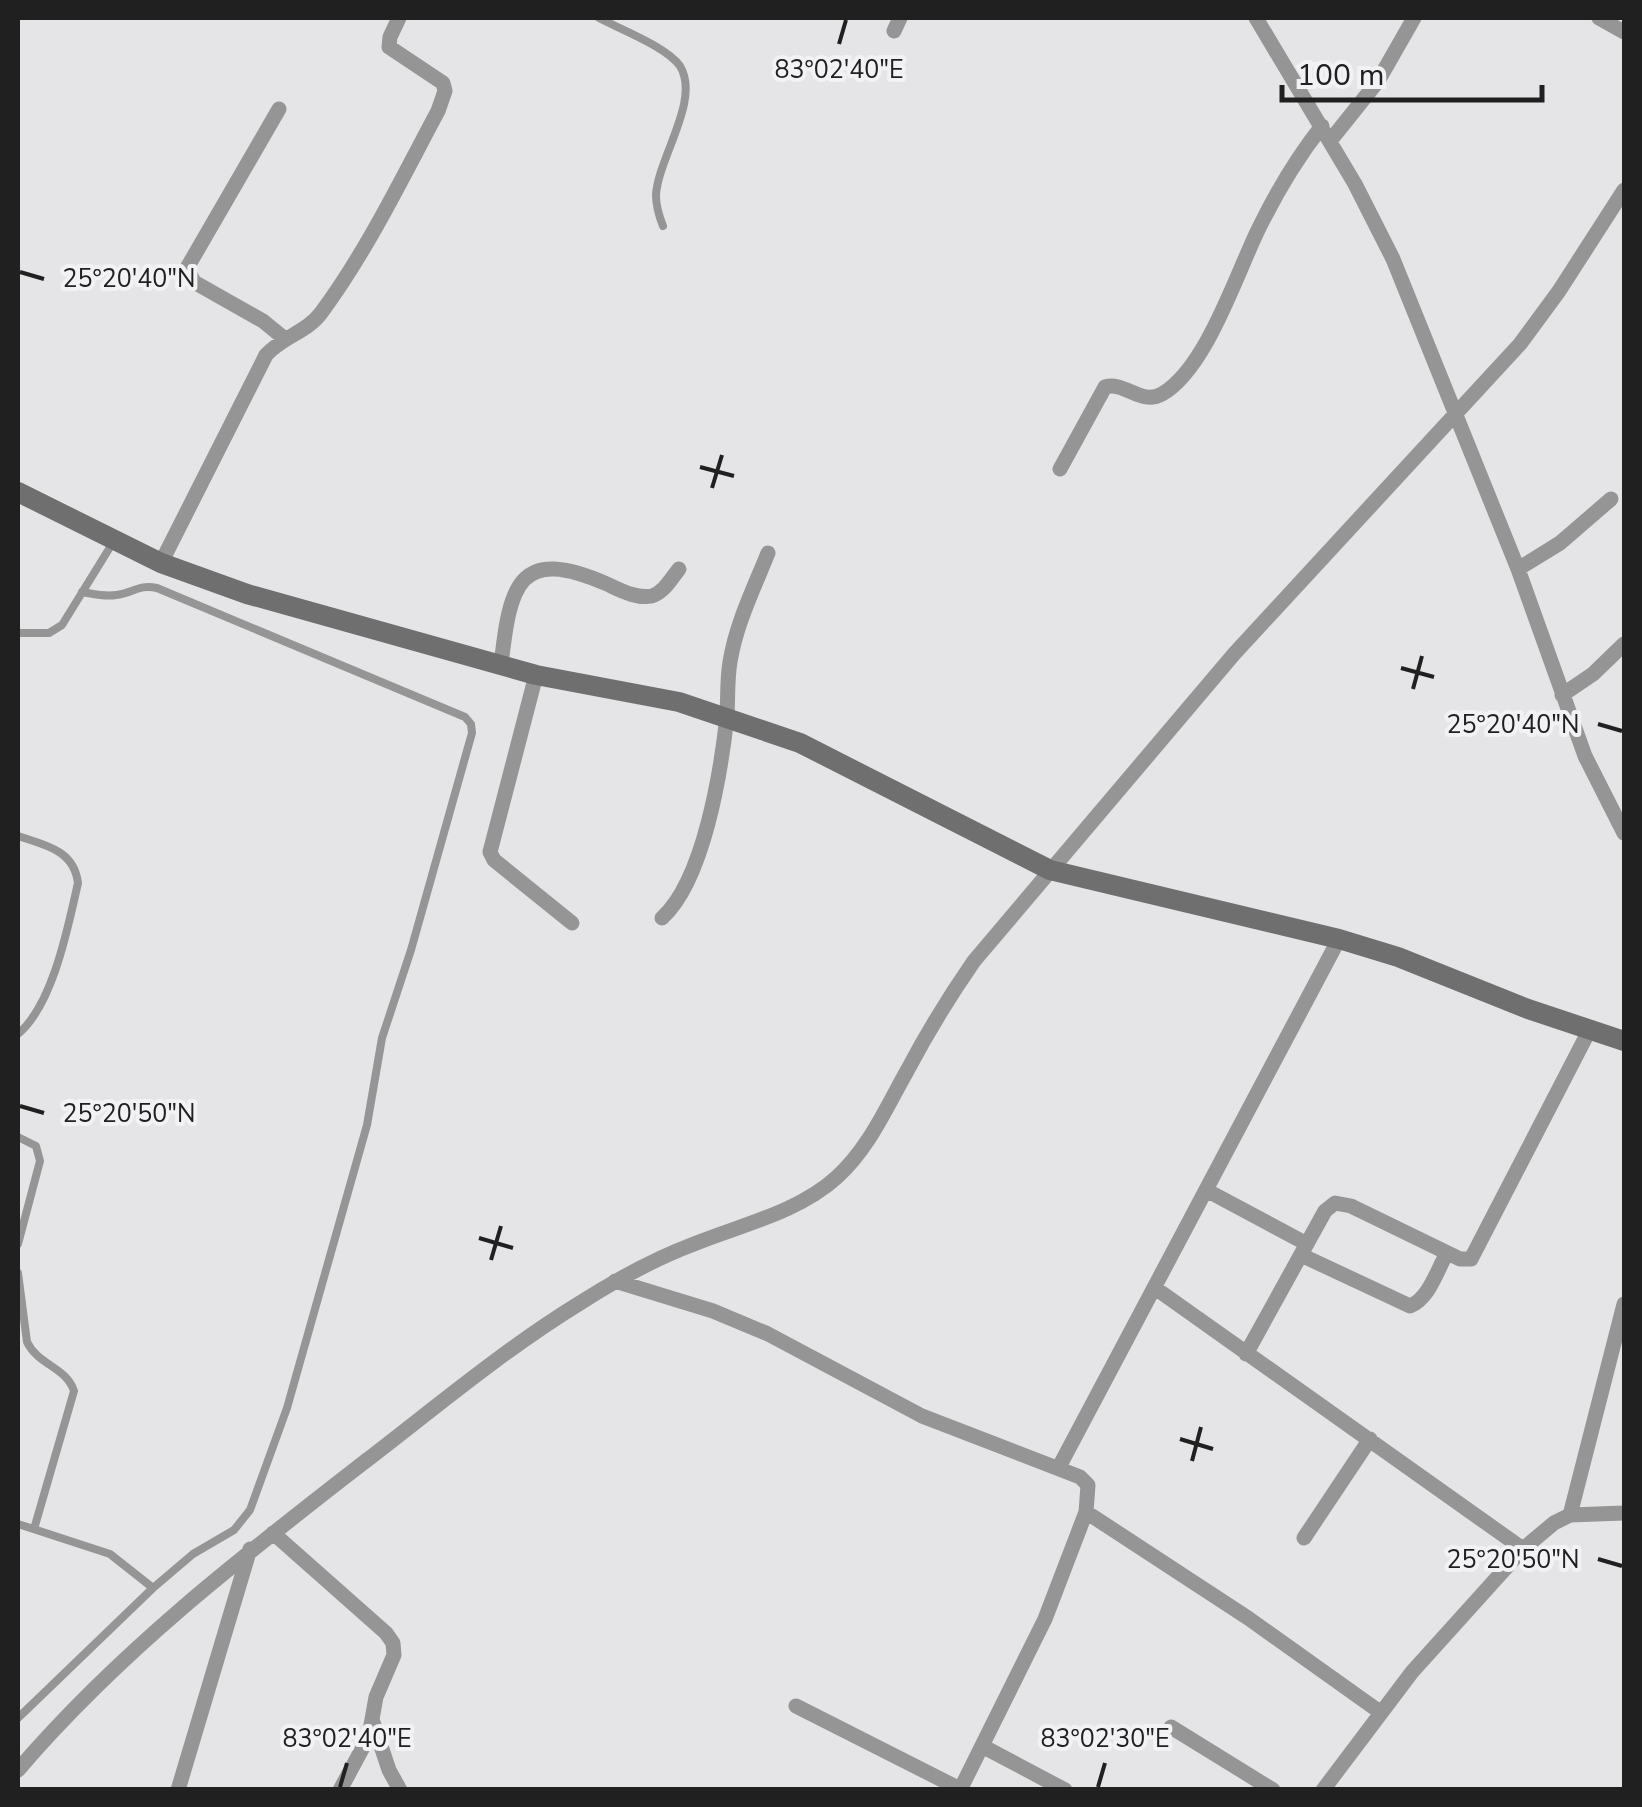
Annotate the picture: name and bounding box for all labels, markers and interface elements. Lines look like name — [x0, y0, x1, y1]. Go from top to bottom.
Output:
scale bar — [1282, 40, 1542, 102]
text: 83°02'40"E — [774, 53, 904, 87]
text: 100 m — [1297, 55, 1384, 96]
text: 25°20'40"N — [62, 262, 196, 296]
text: 25°20'40"N — [1446, 708, 1580, 742]
text: 25°20'50"N — [62, 1097, 196, 1131]
text: 25°20'50"N — [1446, 1543, 1580, 1577]
text: 83°02'40"E — [282, 1722, 412, 1756]
text: 83°02'30"E — [1040, 1722, 1170, 1756]

